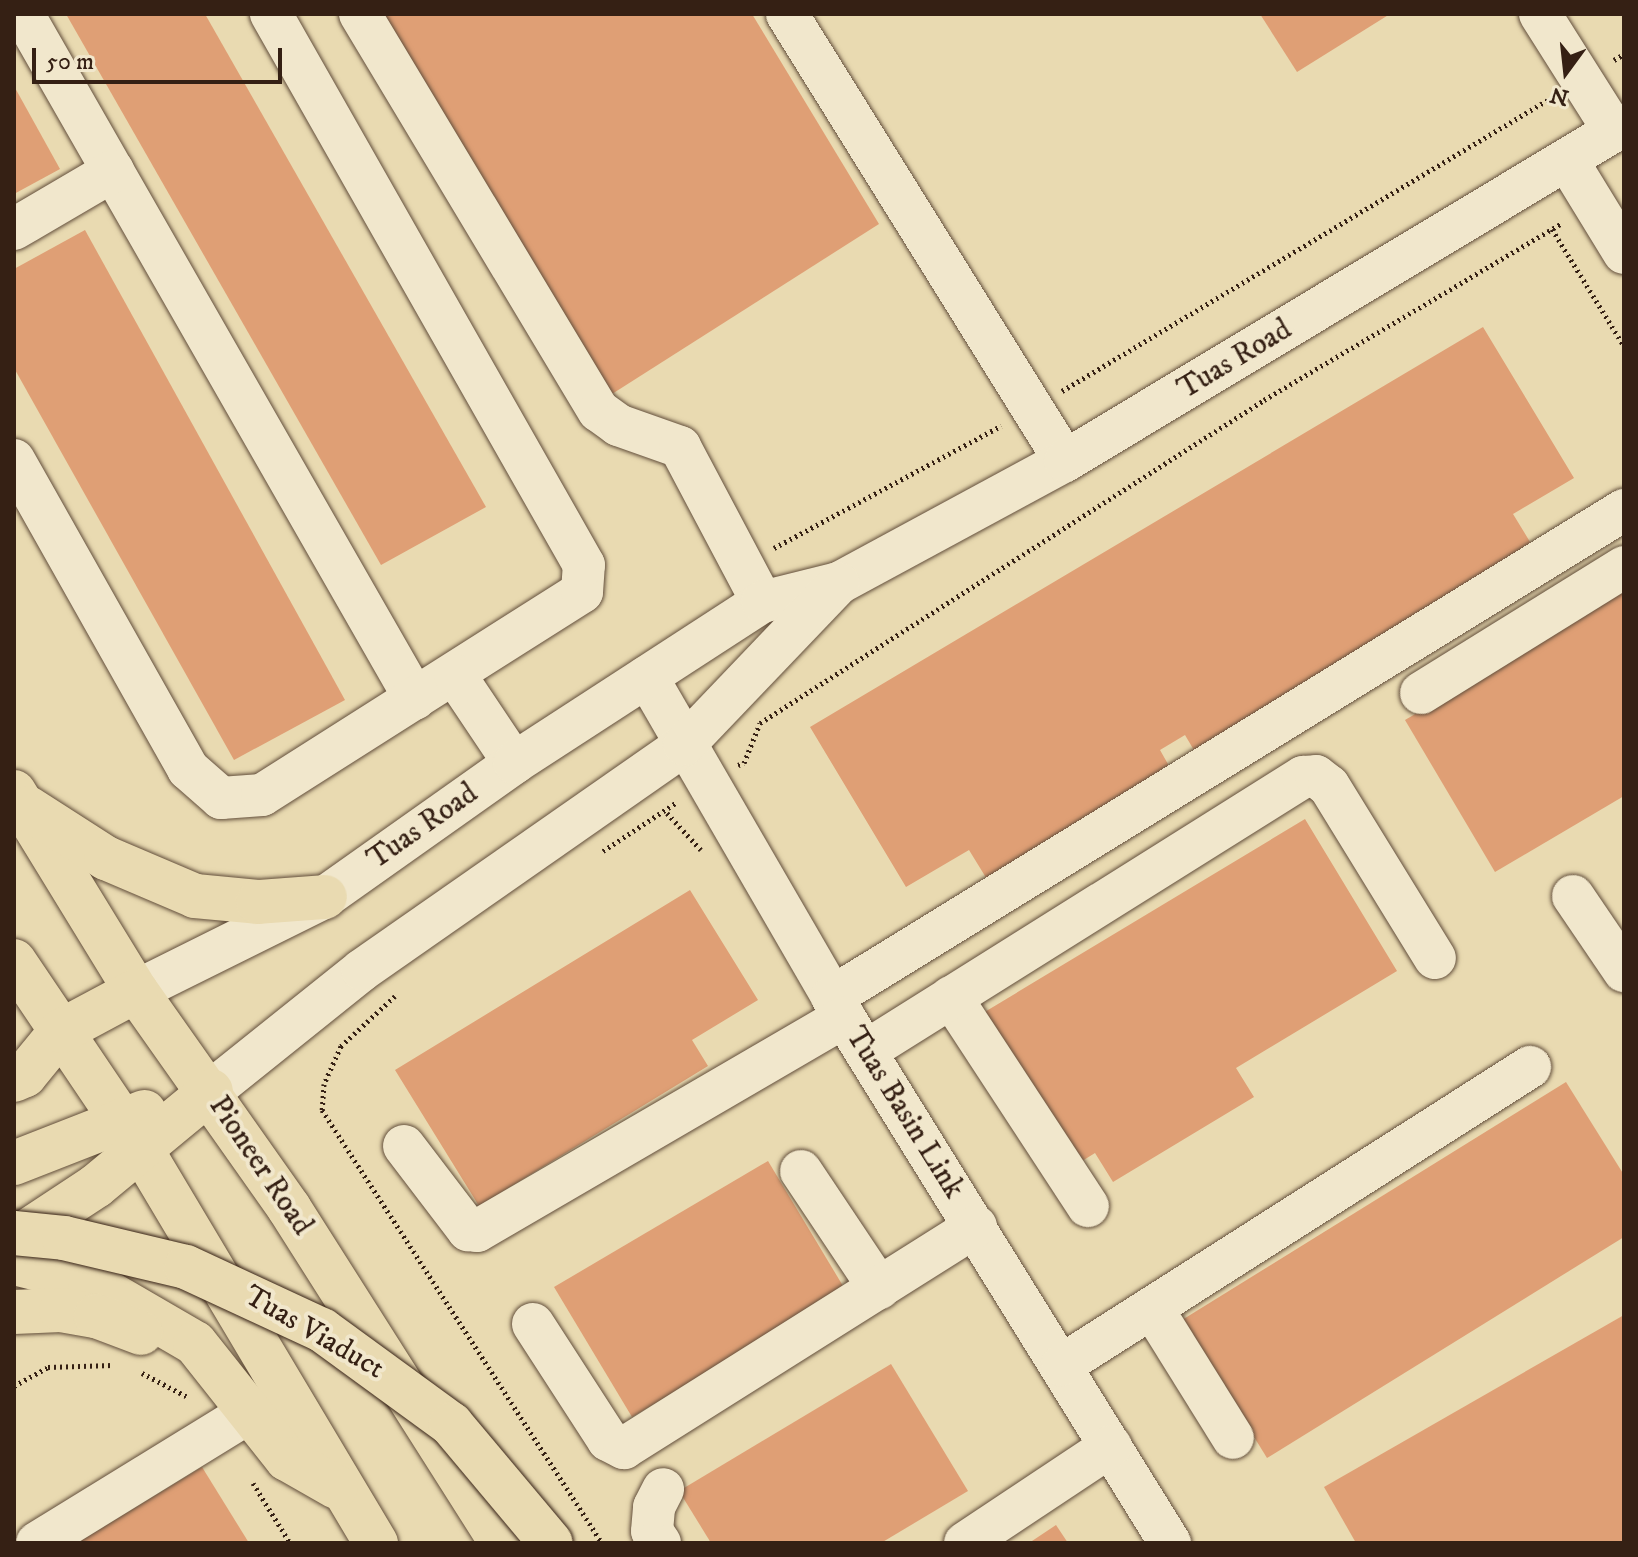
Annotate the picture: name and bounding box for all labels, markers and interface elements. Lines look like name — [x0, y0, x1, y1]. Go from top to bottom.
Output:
scale bar — [36, 32, 286, 82]
north arrow — [1526, 32, 1606, 112]
text: 50 m — [46, 47, 94, 77]
text: N — [1547, 80, 1572, 111]
street label: Tuas Road — [1172, 312, 1298, 408]
street label: Tuas Road — [361, 776, 485, 878]
street label: Tuas Basin Link — [837, 1020, 971, 1206]
street label: Pioneer Road — [200, 1090, 320, 1242]
street label: Tuas Viaduct — [238, 1279, 390, 1387]

